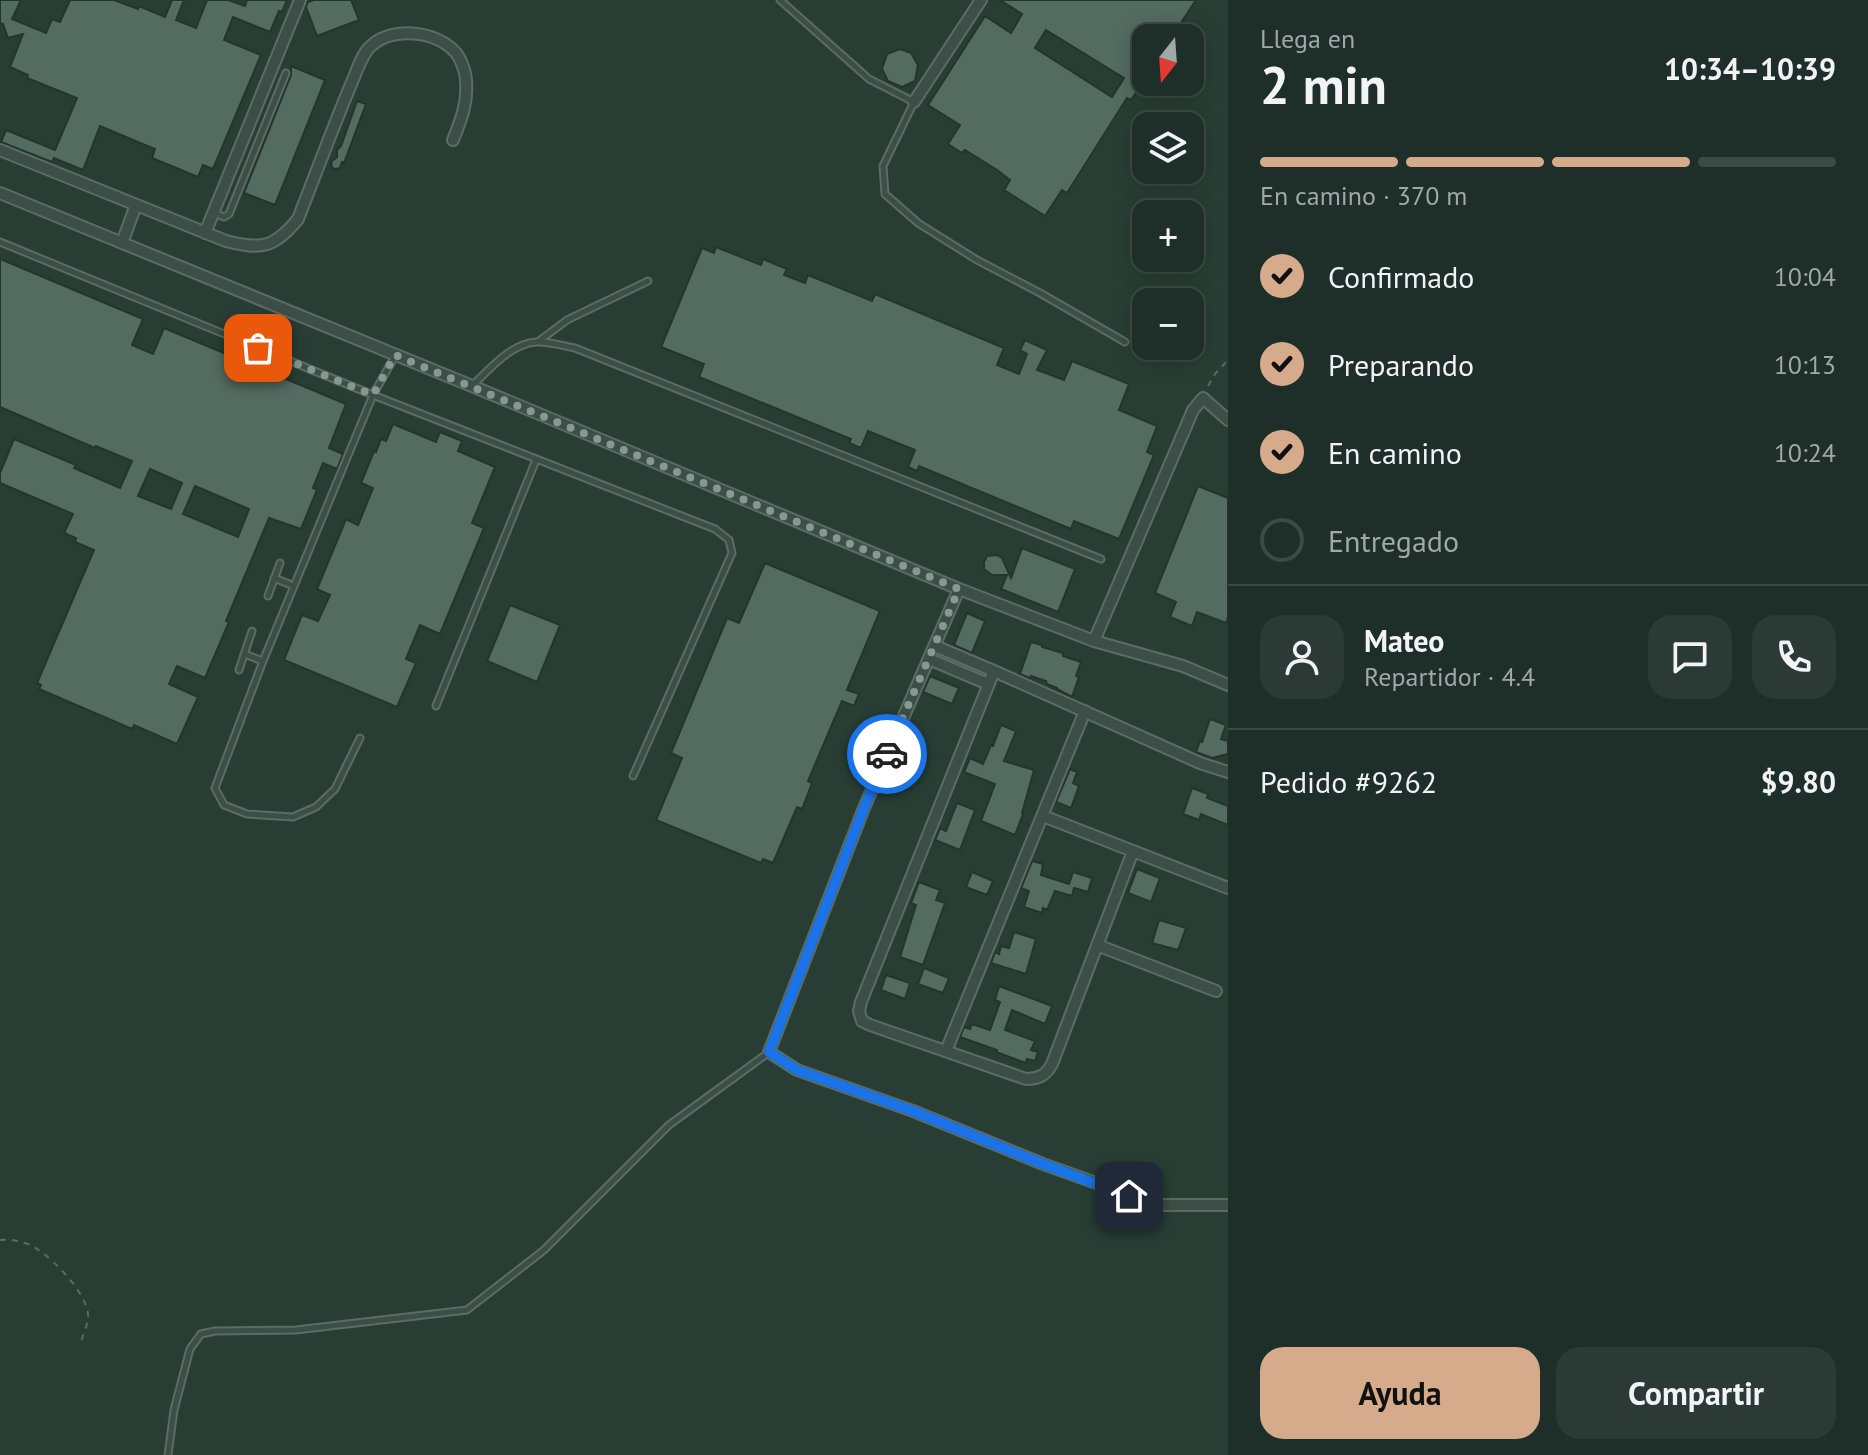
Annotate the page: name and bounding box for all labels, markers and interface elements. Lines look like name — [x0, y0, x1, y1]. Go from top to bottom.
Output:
text: Llega en — [1260, 22, 1355, 55]
north arrow — [1132, 24, 1204, 96]
map controls — [1132, 24, 1204, 360]
text: 10:34–10:39 — [1664, 49, 1836, 88]
text: 2 min — [1260, 51, 1387, 118]
button: layers — [1132, 112, 1204, 184]
text: En camino · 370 m — [1260, 179, 1467, 212]
button: + — [1132, 200, 1204, 272]
icon: check — [1260, 254, 1304, 298]
text: Confirmado — [1328, 257, 1474, 296]
text: 10:04 — [1774, 260, 1836, 293]
button: − — [1132, 288, 1204, 360]
pin — [224, 314, 292, 382]
icon: bag — [236, 326, 280, 370]
icon: check — [1260, 342, 1304, 386]
text: Preparando — [1328, 345, 1474, 384]
text: 10:13 — [1774, 348, 1836, 381]
icon: check — [1260, 430, 1304, 474]
text: En camino — [1328, 433, 1462, 472]
text: 10:24 — [1774, 436, 1836, 469]
text: Entregado — [1328, 521, 1459, 560]
button: person — [1260, 615, 1344, 699]
button: chat — [1648, 615, 1732, 699]
button: phone — [1752, 615, 1836, 699]
text: Mateo — [1364, 621, 1444, 660]
text: Repartidor · 4.4 — [1364, 660, 1535, 693]
courier — [847, 714, 927, 794]
icon: car — [865, 732, 909, 776]
text: Pedido #9262 — [1260, 762, 1437, 801]
text: $9.80 — [1761, 762, 1836, 801]
pin — [1095, 1162, 1163, 1230]
icon: home — [1107, 1174, 1151, 1218]
button: Ayuda — [1260, 1347, 1540, 1439]
button: Compartir — [1556, 1347, 1836, 1439]

